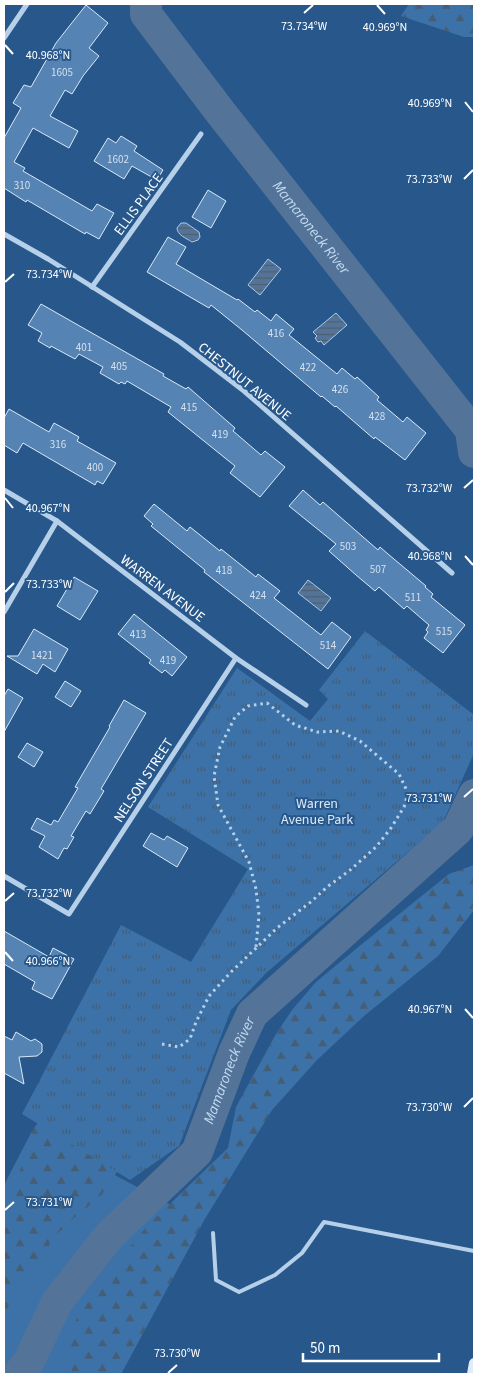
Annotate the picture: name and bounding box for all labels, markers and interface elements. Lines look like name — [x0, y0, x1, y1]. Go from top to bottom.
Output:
text: 73.734°W — [281, 18, 328, 35]
text: 40.969°N — [363, 19, 407, 36]
text: 40.968°N — [26, 47, 70, 64]
house number: 1605 — [51, 65, 73, 80]
text: 40.969°N — [408, 95, 452, 112]
house number: 1602 — [107, 152, 129, 167]
street label: ELLIS PLACE — [109, 169, 168, 240]
text: 73.733°W — [406, 171, 453, 188]
water label: Mamaroneck River — [267, 177, 355, 280]
house number: 310 — [14, 178, 30, 193]
text: 73.734°W — [26, 266, 73, 283]
house number: 416 — [268, 326, 285, 341]
street label: CHESTNUT AVENUE — [193, 338, 295, 426]
house number: 401 — [76, 340, 92, 355]
house number: 405 — [111, 359, 127, 374]
house number: 422 — [300, 360, 316, 375]
house number: 426 — [332, 382, 349, 397]
house number: 415 — [181, 400, 197, 415]
house number: 428 — [369, 409, 386, 424]
house number: 419 — [212, 427, 228, 442]
house number: 316 — [50, 437, 67, 452]
house number: 400 — [87, 460, 103, 475]
text: 73.732°W — [406, 480, 453, 497]
text: 40.967°N — [26, 500, 70, 517]
house number: 503 — [340, 539, 356, 554]
text: 40.968°N — [408, 548, 452, 565]
street label: WARREN AVENUE — [116, 550, 209, 627]
house number: 507 — [370, 562, 386, 577]
house number: 418 — [216, 563, 233, 578]
text: 73.733°W — [26, 576, 73, 593]
house number: 424 — [250, 588, 267, 603]
house number: 511 — [405, 590, 421, 605]
house number: 515 — [436, 624, 452, 639]
house number: 413 — [130, 627, 146, 642]
house number: 514 — [320, 638, 337, 653]
house number: 1421 — [31, 648, 53, 663]
house number: 419 — [160, 653, 176, 668]
street label: NELSON STREET — [109, 734, 179, 826]
text: 73.731°W — [406, 790, 453, 807]
park label: Warren Avenue Park — [281, 794, 353, 830]
text: 73.732°W — [26, 885, 73, 902]
text: 40.966°N — [26, 953, 70, 970]
text: 40.967°N — [408, 1001, 452, 1018]
water label: Mamaroneck River — [198, 1013, 261, 1127]
text: 73.730°W — [406, 1099, 453, 1116]
text: 73.731°W — [26, 1194, 73, 1211]
scale bar — [303, 1330, 439, 1362]
text: 50 m — [310, 1338, 340, 1359]
text: 73.730°W — [154, 1345, 201, 1362]

